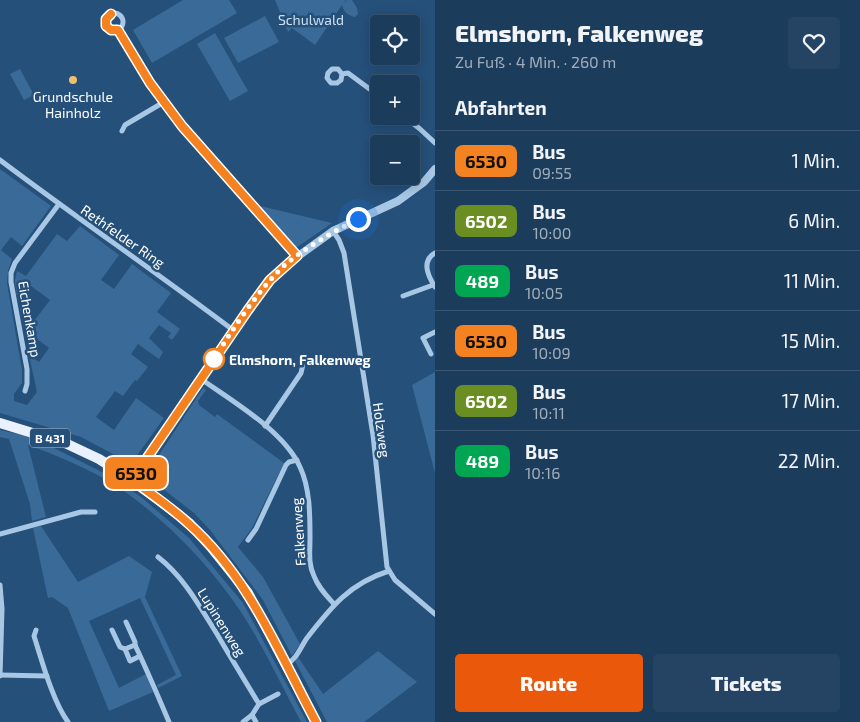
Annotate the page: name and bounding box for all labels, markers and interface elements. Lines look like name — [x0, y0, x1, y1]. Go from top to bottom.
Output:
park label: Schulwald — [278, 11, 344, 28]
map controls — [370, 15, 420, 185]
button: locate — [370, 15, 420, 65]
button: heart — [788, 17, 840, 69]
text: Elmshorn, Falkenweg — [455, 18, 703, 47]
text: Zu Fuß · 4 Min. · 260 m — [455, 52, 616, 71]
marker: Grundschule Hainholz — [67, 74, 79, 86]
button: + — [370, 75, 420, 125]
place label: Grundschule Hainholz — [33, 88, 113, 121]
text: Abfahrten — [455, 96, 547, 119]
button: − — [370, 135, 420, 185]
text: Bus — [532, 140, 566, 163]
text: 1 Min. — [791, 149, 840, 172]
text: 6530 — [465, 150, 507, 172]
text: 09:55 — [532, 163, 572, 182]
text: Bus — [532, 200, 566, 223]
street label: Rethfelder Ring — [78, 201, 168, 271]
your location — [346, 207, 371, 232]
text: 6 Min. — [788, 209, 840, 232]
text: 6502 — [465, 210, 507, 232]
text: 10:00 — [532, 223, 571, 242]
text: Bus — [525, 260, 559, 283]
text: 11 Min. — [784, 269, 840, 292]
text: 489 — [466, 270, 499, 292]
street label: Eichenkamp — [15, 280, 45, 358]
text: 10:05 — [525, 283, 563, 302]
text: Bus — [532, 320, 566, 343]
text: 15 Min. — [781, 329, 840, 352]
text: 6530 — [465, 330, 507, 352]
text: 10:09 — [532, 343, 571, 362]
marker: Elmshorn, Falkenweg — [203, 348, 225, 370]
place label: Elmshorn, Falkenweg — [229, 351, 371, 368]
text: Bus — [532, 380, 566, 403]
text: 17 Min. — [782, 389, 840, 412]
text: 6502 — [465, 390, 507, 412]
street label: Holzweg — [370, 401, 394, 459]
text: 10:11 — [532, 403, 565, 422]
road number: B 431 — [30, 428, 70, 448]
text: Bus — [525, 440, 559, 463]
text: 22 Min. — [778, 449, 840, 472]
text: 489 — [466, 450, 499, 472]
line badge: 6530 — [101, 457, 171, 489]
text: 6530 — [115, 462, 157, 484]
text: 10:16 — [525, 463, 560, 482]
street label: Falkenweg — [287, 497, 309, 567]
street label: Lupinenweg — [194, 585, 250, 659]
button: Route — [455, 654, 643, 712]
button: Tickets — [653, 654, 840, 712]

